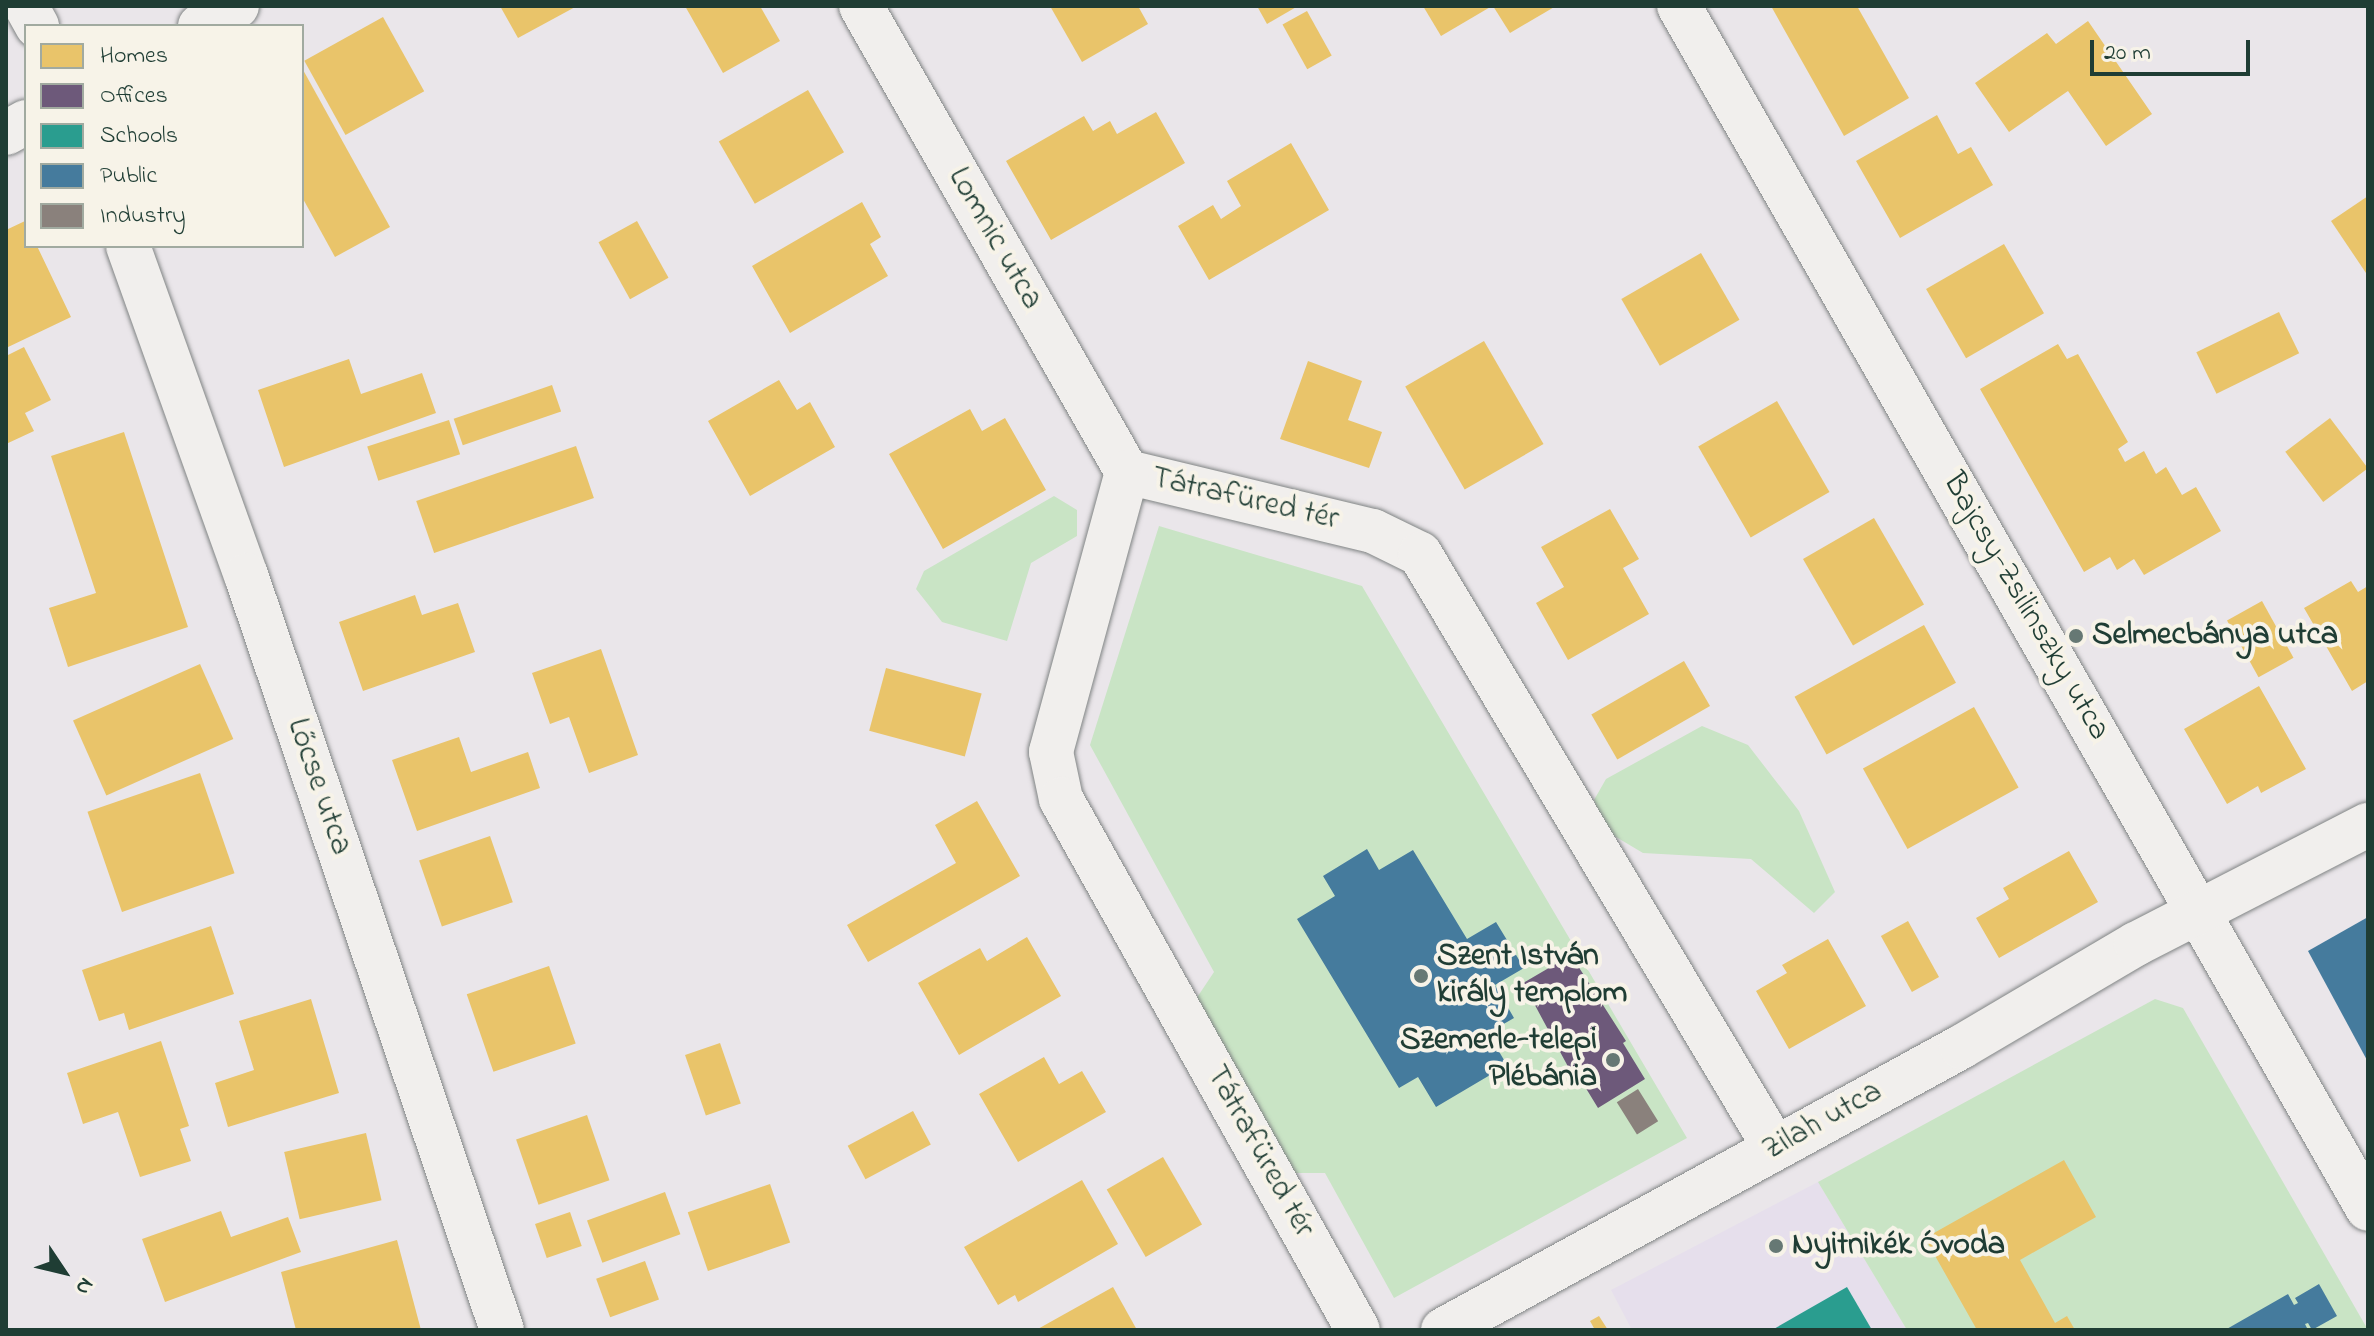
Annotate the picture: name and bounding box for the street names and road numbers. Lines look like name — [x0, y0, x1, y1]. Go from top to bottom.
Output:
street label: Lomnic utca — [938, 161, 1050, 317]
street label: Tátrafüred tér — [1148, 460, 1342, 540]
street label: Bajcsy-Zsilinszky utca — [1933, 466, 2117, 748]
street label: Lőcse utca — [277, 714, 359, 860]
street label: Tátrafüred tér — [1196, 1059, 1322, 1245]
street label: Zilah utca — [1757, 1074, 1889, 1170]

